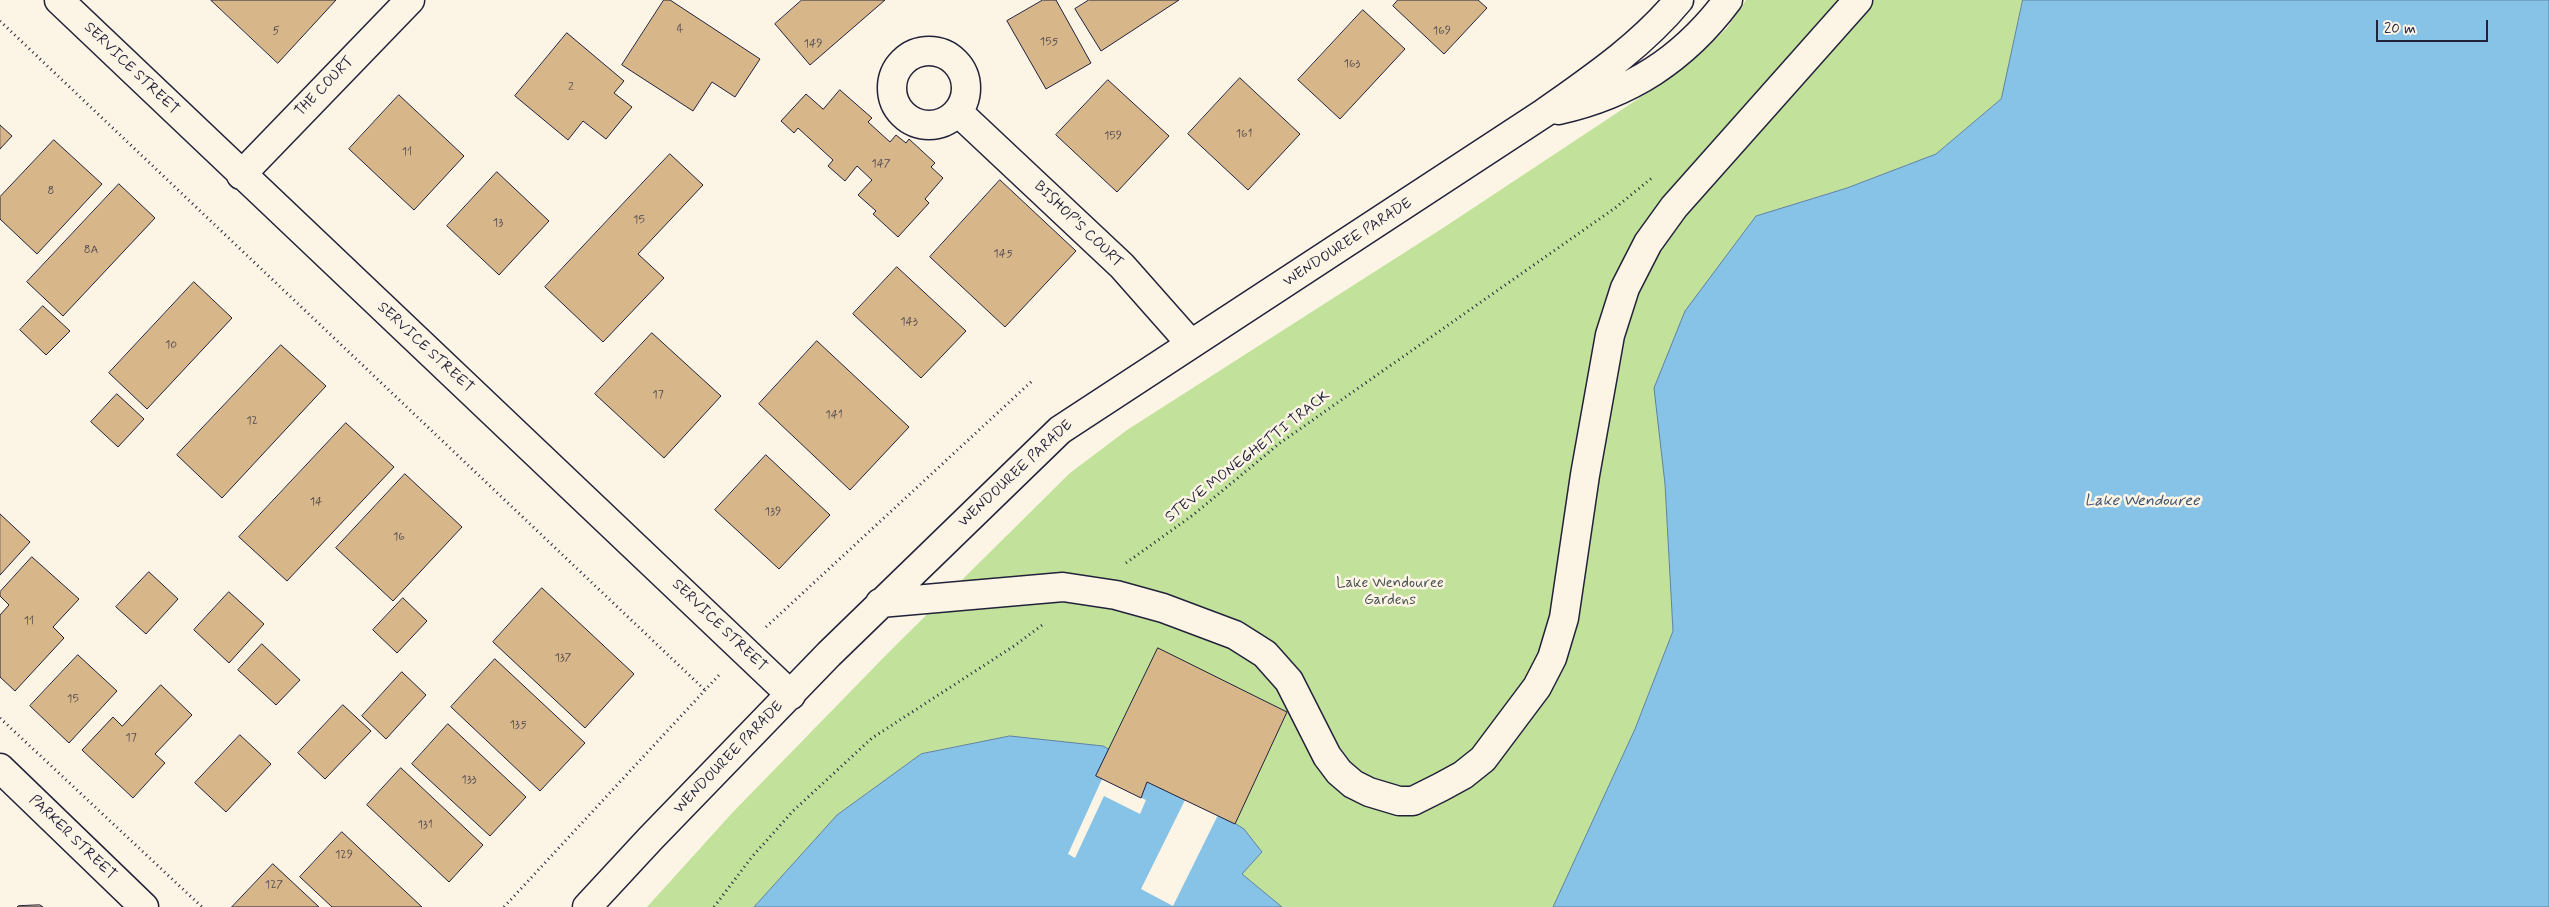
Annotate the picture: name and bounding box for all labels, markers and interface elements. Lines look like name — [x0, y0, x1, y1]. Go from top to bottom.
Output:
scale bar — [2379, 10, 2492, 42]
street label: SERVICE STREET — [80, 19, 182, 119]
text: 20 m — [2384, 19, 2416, 39]
house number: 4 — [677, 22, 683, 36]
house number: 5 — [272, 24, 280, 38]
house number: 169 — [1433, 24, 1451, 38]
house number: 155 — [1040, 35, 1058, 49]
house number: 149 — [804, 37, 822, 51]
street label: THE COURT — [292, 53, 358, 121]
house number: 163 — [1344, 57, 1360, 71]
house number: 2 — [568, 80, 574, 94]
house number: 161 — [1236, 127, 1252, 141]
house number: 159 — [1104, 129, 1122, 143]
house number: 11 — [402, 145, 412, 159]
house number: 147 — [871, 157, 891, 171]
street label: BISHOP'S COURT — [1030, 178, 1126, 272]
house number: 8 — [48, 184, 54, 198]
street label: WENDOUREE PARADE — [1280, 195, 1416, 291]
house number: 15 — [633, 213, 645, 227]
house number: 13 — [493, 216, 503, 230]
house number: 8A — [84, 243, 98, 257]
house number: 145 — [993, 247, 1013, 261]
street label: SERVICE STREET — [373, 299, 477, 397]
house number: 143 — [900, 315, 918, 329]
house number: 10 — [165, 338, 177, 352]
street label: STEVE MONEGHETTI TRACK — [1162, 387, 1334, 527]
house number: 17 — [652, 388, 664, 402]
house number: 141 — [825, 408, 843, 422]
house number: 12 — [246, 414, 258, 428]
street label: WENDOUREE PARADE — [955, 416, 1077, 532]
water label: Lake Wendouree — [2085, 492, 2199, 512]
house number: 14 — [310, 495, 322, 509]
house number: 139 — [765, 505, 781, 519]
house number: 16 — [393, 530, 405, 544]
park label: Lake Wendouree Gardens — [1336, 575, 1444, 610]
street label: SERVICE STREET — [668, 576, 770, 676]
house number: 11 — [24, 614, 34, 628]
house number: 137 — [554, 651, 572, 665]
house number: 15 — [67, 692, 79, 706]
street label: WENDOUREE PARADE — [671, 698, 787, 818]
house number: 135 — [509, 718, 527, 732]
house number: 17 — [125, 731, 137, 745]
house number: 133 — [461, 773, 477, 787]
street label: PARKER STREET — [25, 792, 119, 884]
house number: 131 — [417, 818, 433, 832]
house number: 129 — [335, 848, 353, 862]
house number: 127 — [265, 878, 283, 892]

